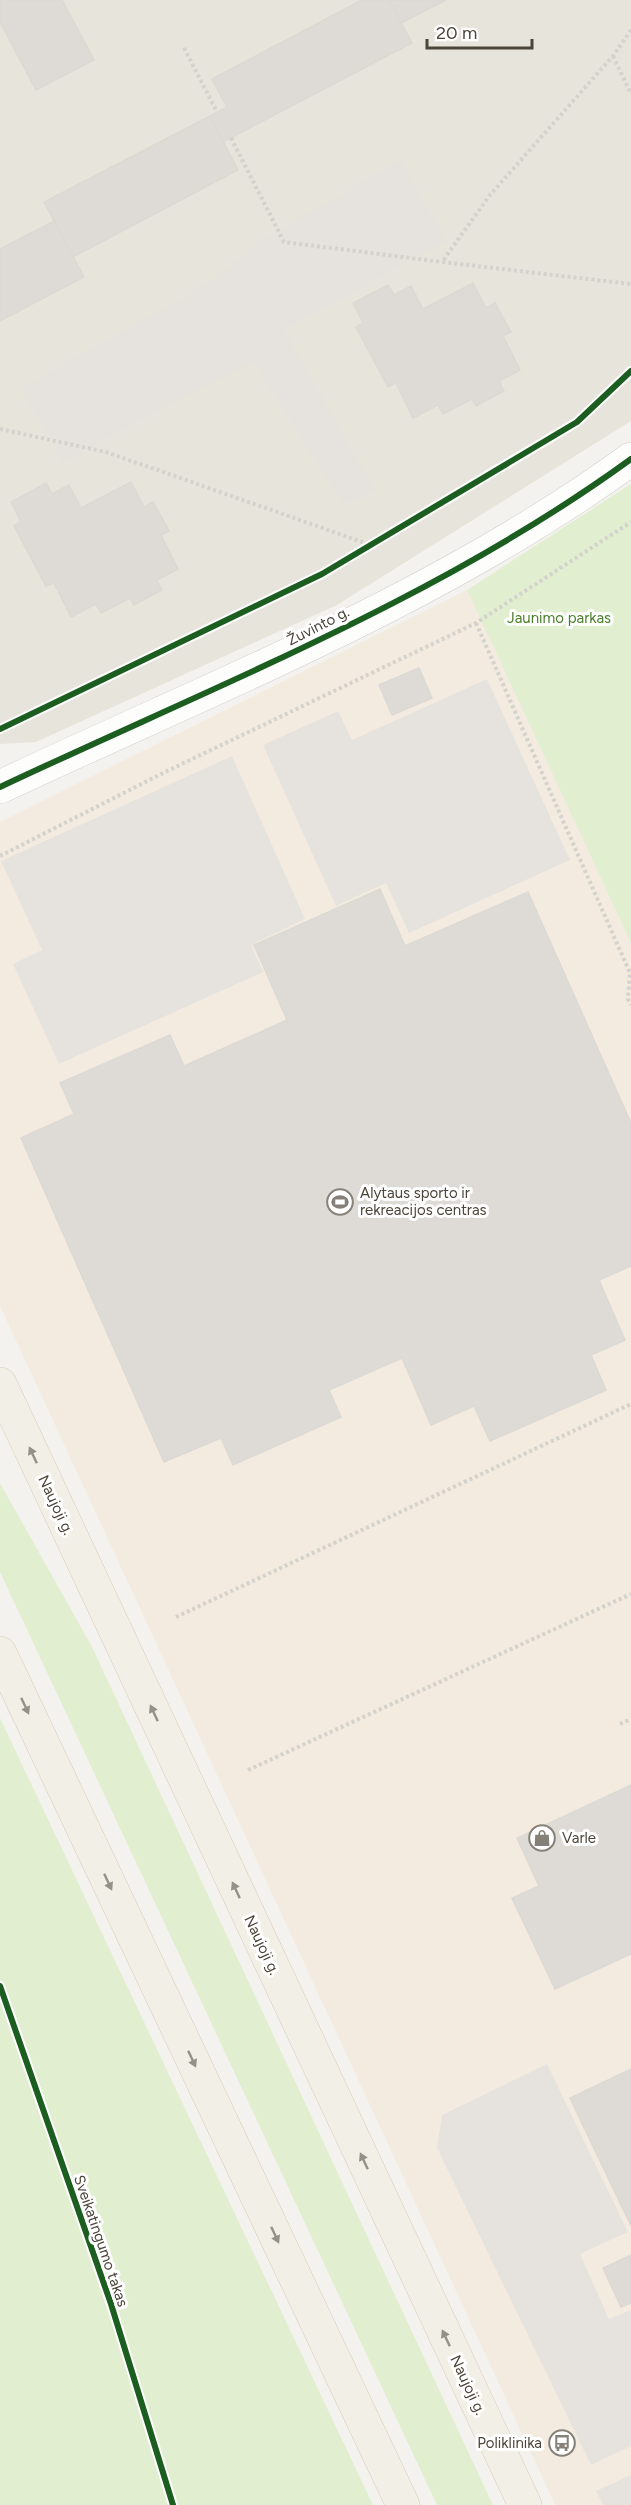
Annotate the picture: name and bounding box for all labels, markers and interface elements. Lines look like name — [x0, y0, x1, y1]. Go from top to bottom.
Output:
scale bar — [427, 12, 532, 50]
text: 20 m — [436, 22, 477, 44]
street label: Žuvinto g. — [284, 603, 352, 649]
park label: Jaunimo parkas — [507, 609, 611, 627]
place label: Alytaus sporto ir rekreacijos centras — [360, 1184, 487, 1219]
sports icon: Alytaus sporto ir rekreacijos centras — [325, 1187, 355, 1217]
one-way arrow — [29, 1447, 38, 1464]
street label: Naujoji g. — [34, 1472, 78, 1538]
one-way arrow — [21, 1698, 30, 1715]
one-way arrow — [149, 1705, 158, 1722]
shop icon: Varle — [527, 1823, 557, 1853]
place label: Varle — [562, 1829, 596, 1847]
one-way arrow — [104, 1874, 113, 1891]
one-way arrow — [232, 1881, 241, 1898]
street label: Naujoji g. — [240, 1912, 284, 1978]
one-way arrow — [187, 2050, 196, 2067]
one-way arrow — [359, 2153, 368, 2170]
street label: Sveikatingumo takas — [70, 2173, 132, 2309]
one-way arrow — [271, 2226, 280, 2243]
one-way arrow — [442, 2329, 451, 2346]
street label: Naujoji g. — [446, 2352, 490, 2418]
bus stop icon: Poliklinika — [547, 2428, 577, 2458]
place label: Poliklinika — [477, 2434, 542, 2452]

